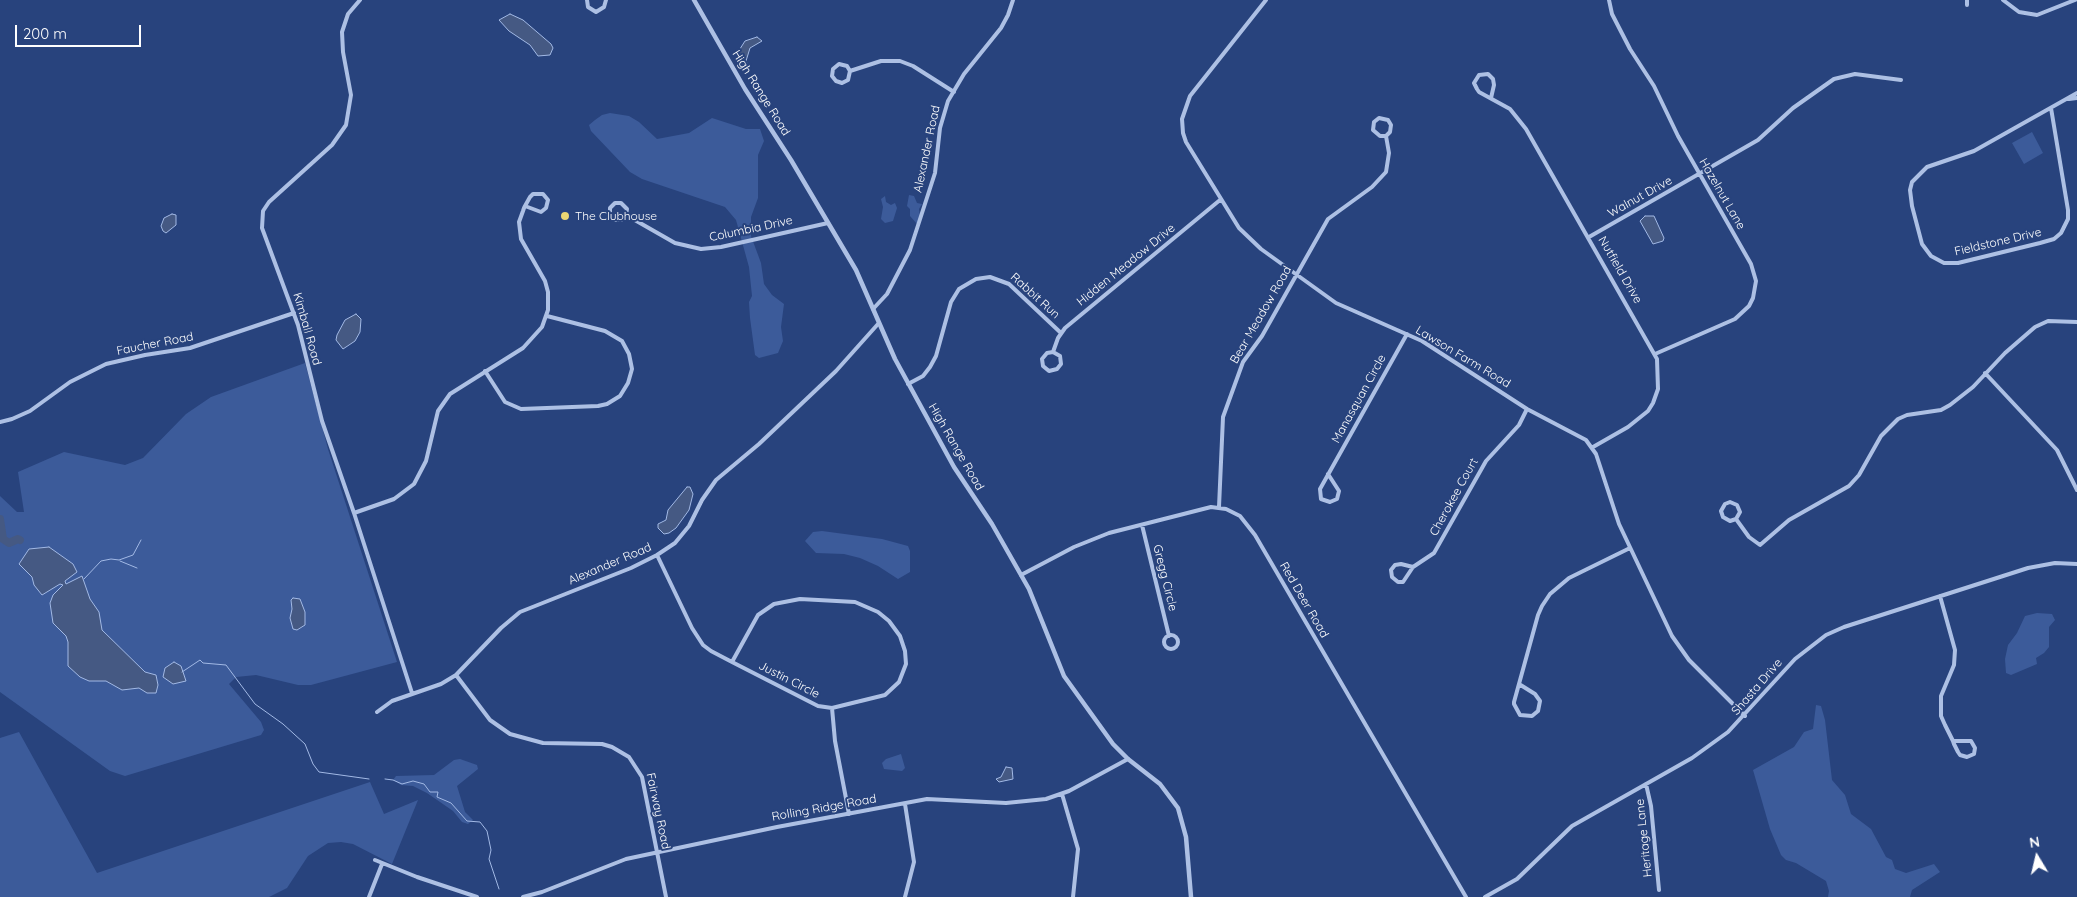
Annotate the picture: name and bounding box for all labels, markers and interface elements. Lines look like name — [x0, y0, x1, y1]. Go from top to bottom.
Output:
scale bar — [18, 15, 144, 47]
text: 200 m — [23, 24, 67, 43]
street label: High Range Road — [729, 48, 793, 138]
street label: Alexander Road — [911, 104, 943, 194]
street label: Hazelnut Lane — [1696, 156, 1748, 232]
street label: Walnut Drive — [1605, 173, 1675, 221]
place label: The Clubhouse — [575, 209, 657, 223]
marker: The Clubhouse — [559, 210, 571, 222]
street label: Columbia Drive — [708, 213, 794, 245]
street label: Hidden Meadow Drive — [1074, 221, 1178, 309]
street label: Fieldstone Drive — [1953, 225, 2043, 259]
street label: Nutfield Drive — [1595, 234, 1645, 306]
street label: Bear Meadow Road — [1227, 264, 1295, 366]
street label: Rabbit Run — [1007, 270, 1063, 322]
street label: Kimball Road — [290, 291, 324, 367]
street label: Lawson Farm Road — [1413, 323, 1513, 391]
street label: Faucher Road — [115, 329, 195, 359]
street label: Manasquan Circle — [1329, 352, 1389, 446]
street label: High Range Road — [925, 401, 987, 493]
street label: Cherokee Court — [1427, 456, 1481, 538]
street label: Alexander Road — [566, 540, 654, 588]
street label: Gregg Circle — [1150, 543, 1180, 613]
street label: Red Deer Road — [1276, 559, 1332, 641]
street label: Shasta Drive — [1729, 656, 1785, 718]
street label: Justin Circle — [756, 658, 822, 702]
street label: Fairway Road — [643, 771, 673, 851]
street label: Rolling Ridge Road — [771, 792, 877, 824]
street label: Heritage Lane — [1633, 798, 1655, 878]
north arrow — [2012, 832, 2062, 882]
text: N — [2028, 832, 2041, 852]

